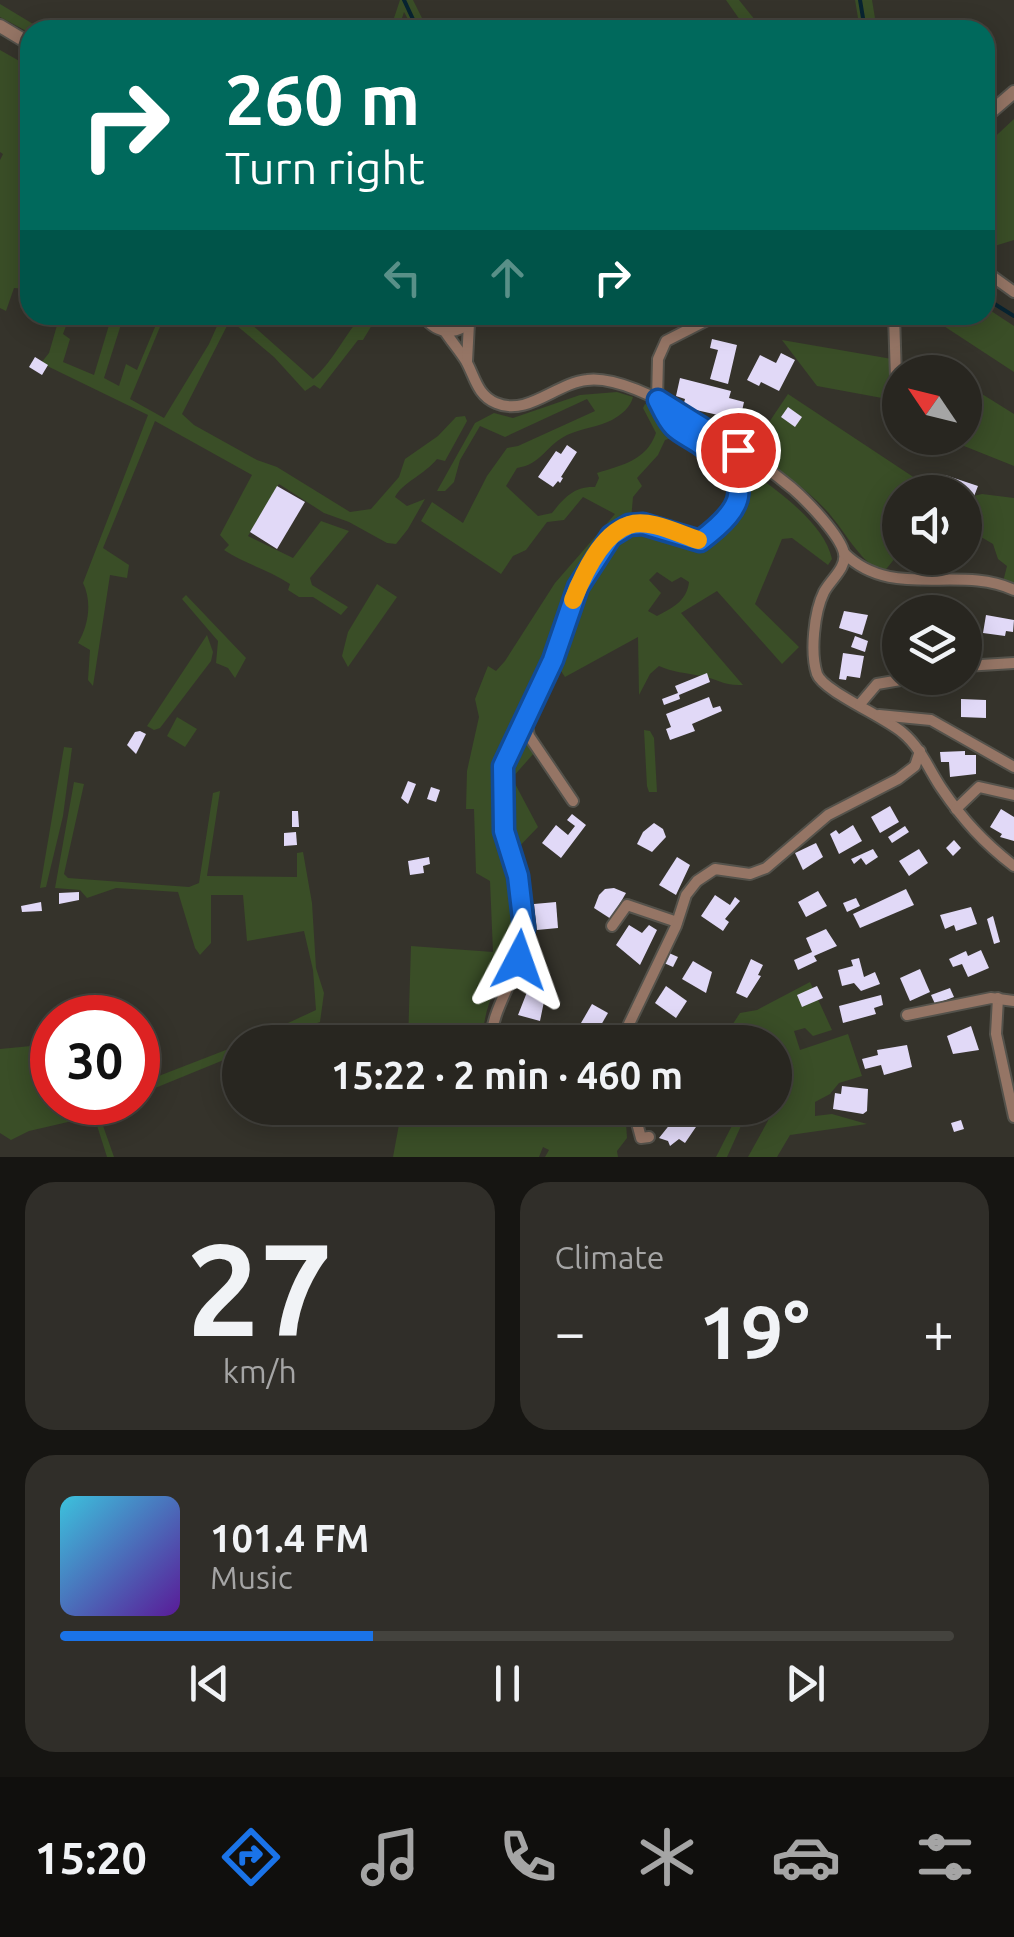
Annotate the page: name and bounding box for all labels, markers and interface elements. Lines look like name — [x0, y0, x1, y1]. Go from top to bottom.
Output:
icon: right — [60, 60, 190, 190]
text: 260 m — [225, 60, 420, 138]
text: Turn right — [225, 142, 425, 193]
icon: left — [375, 250, 430, 305]
icon: ahead — [480, 250, 535, 305]
icon: right — [585, 250, 640, 305]
north arrow — [882, 355, 982, 455]
map controls — [882, 355, 982, 695]
pin — [696, 408, 781, 493]
icon: arrive — [711, 423, 766, 478]
button: sound — [882, 475, 982, 575]
button: layers — [882, 595, 982, 695]
position arrow — [467, 908, 571, 1012]
speed limit sign: 30 — [30, 995, 160, 1125]
text: 15:22 · 2 min · 460 m — [331, 1054, 683, 1096]
text: 27 — [186, 1215, 333, 1361]
text: Climate — [555, 1239, 665, 1275]
text: 19° — [699, 1289, 810, 1373]
text: − — [555, 1301, 586, 1362]
text: + — [923, 1301, 954, 1362]
text: km/h — [223, 1353, 297, 1389]
text: 101.4 FM — [210, 1517, 369, 1559]
text: Music — [210, 1559, 293, 1595]
icon: previous — [182, 1656, 237, 1711]
icon: pause — [480, 1656, 535, 1711]
icon: next — [778, 1656, 833, 1711]
icon: directions — [216, 1822, 286, 1892]
icon: music — [355, 1822, 425, 1892]
icon: phone — [493, 1822, 563, 1892]
icon: climate — [632, 1822, 702, 1892]
icon: car — [771, 1822, 841, 1892]
icon: filters — [910, 1822, 980, 1892]
text: 15:20 — [34, 1832, 147, 1883]

